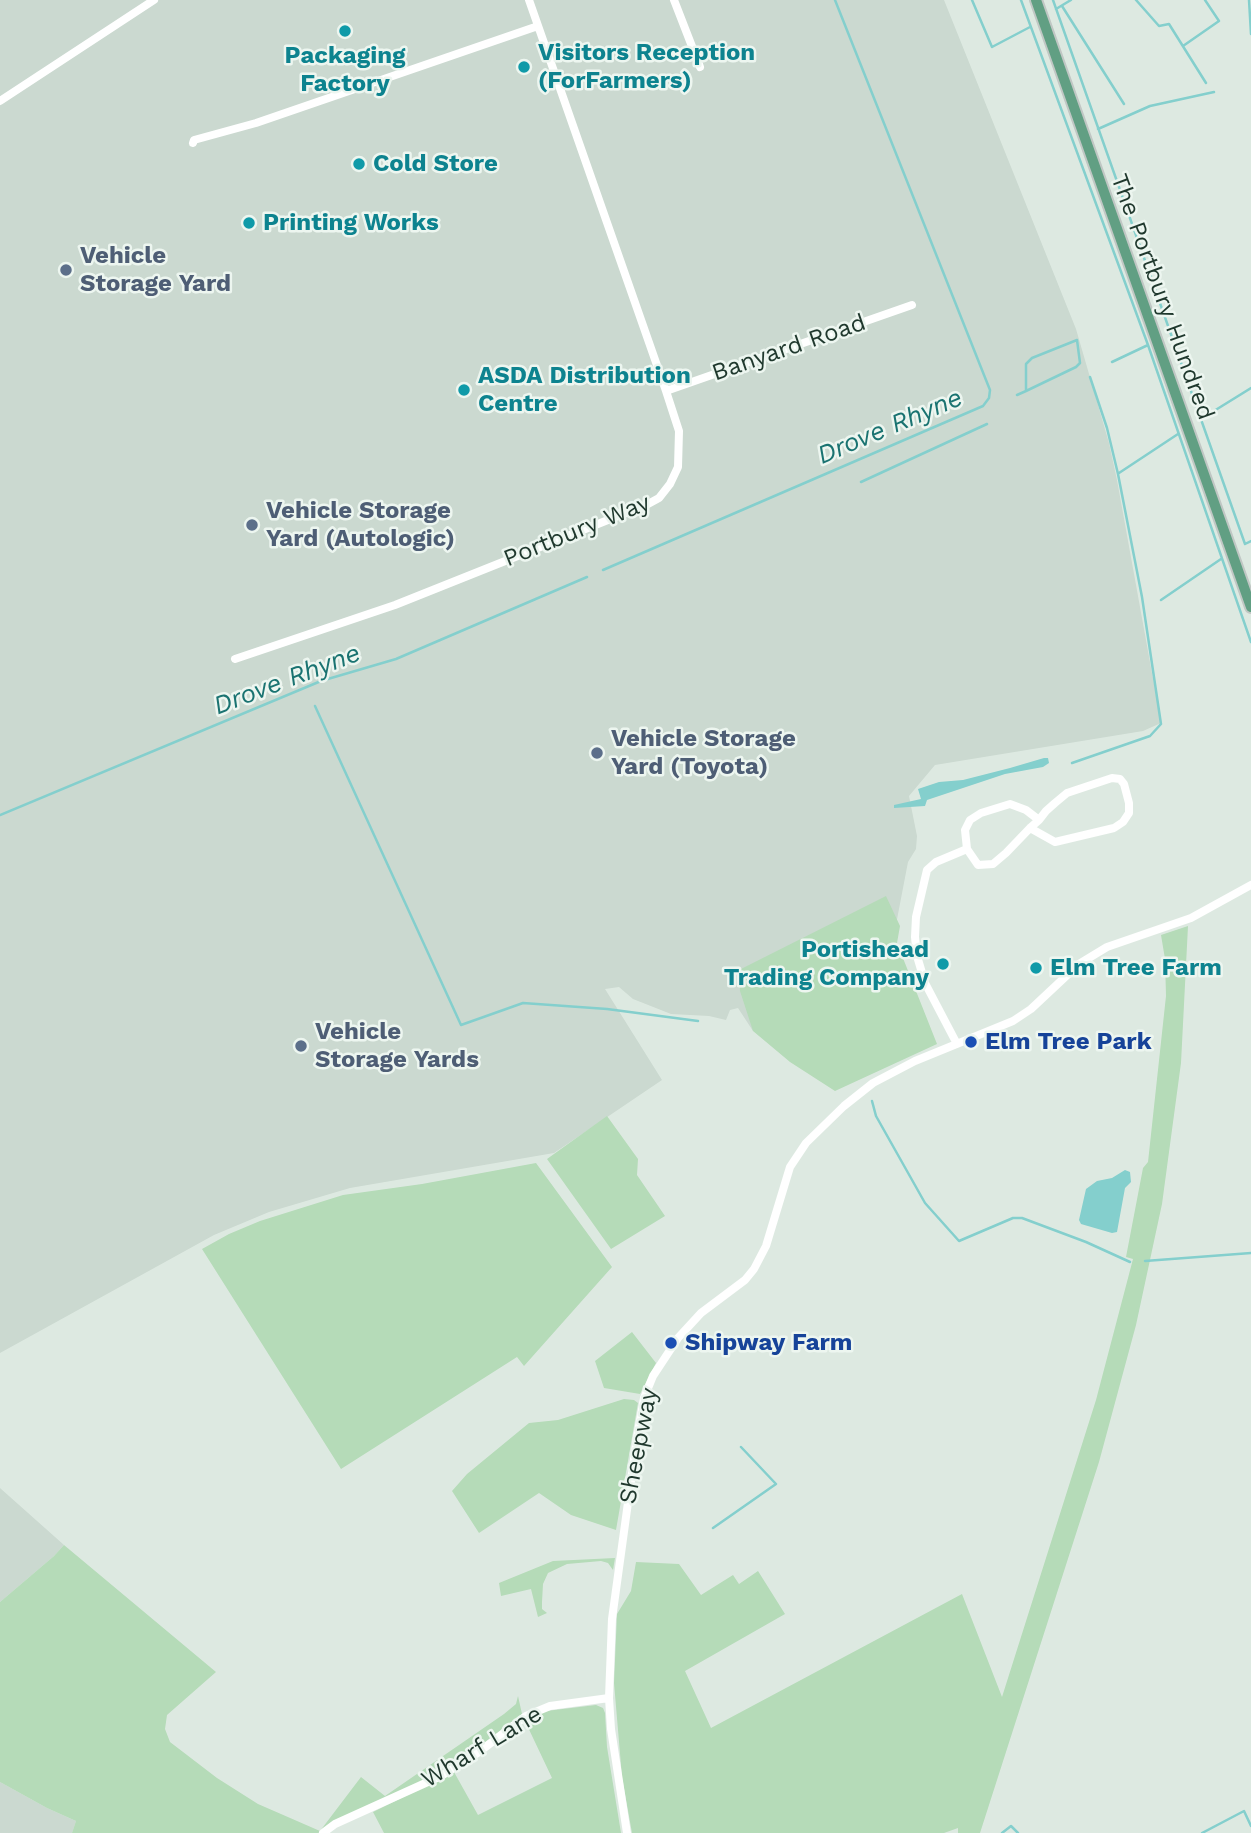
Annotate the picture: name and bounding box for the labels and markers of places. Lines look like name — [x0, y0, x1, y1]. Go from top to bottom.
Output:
marker: Packaging Factory — [337, 23, 353, 39]
place label: Visitors Reception (ForFarmers) — [538, 39, 755, 95]
place label: Packaging Factory — [284, 42, 406, 98]
marker: Visitors Reception (ForFarmers) — [516, 59, 532, 75]
place label: Cold Store — [373, 150, 498, 178]
marker: Cold Store — [351, 156, 367, 172]
place label: Printing Works — [263, 209, 439, 237]
marker: Printing Works — [241, 215, 257, 231]
place label: Vehicle Storage Yard — [80, 242, 231, 298]
marker: Vehicle Storage Yard — [58, 262, 74, 278]
place label: ASDA Distribution Centre — [478, 362, 691, 418]
marker: ASDA Distribution Centre — [456, 382, 472, 398]
place label: Vehicle Storage Yard (Autologic) — [266, 497, 455, 553]
marker: Vehicle Storage Yard (Autologic) — [244, 517, 260, 533]
place label: Vehicle Storage Yard (Toyota) — [611, 725, 796, 781]
marker: Vehicle Storage Yard (Toyota) — [589, 745, 605, 761]
place label: Portishead Trading Company — [724, 936, 929, 992]
place label: Elm Tree Farm — [1050, 954, 1222, 982]
marker: Portishead Trading Company — [935, 956, 951, 972]
marker: Elm Tree Farm — [1028, 960, 1044, 976]
place label: Vehicle Storage Yards — [315, 1018, 479, 1074]
place label: Elm Tree Park — [985, 1028, 1152, 1056]
marker: Elm Tree Park — [963, 1034, 979, 1050]
marker: Vehicle Storage Yards — [293, 1038, 309, 1054]
place label: Shipway Farm — [685, 1329, 852, 1357]
marker: Shipway Farm — [663, 1335, 679, 1351]

